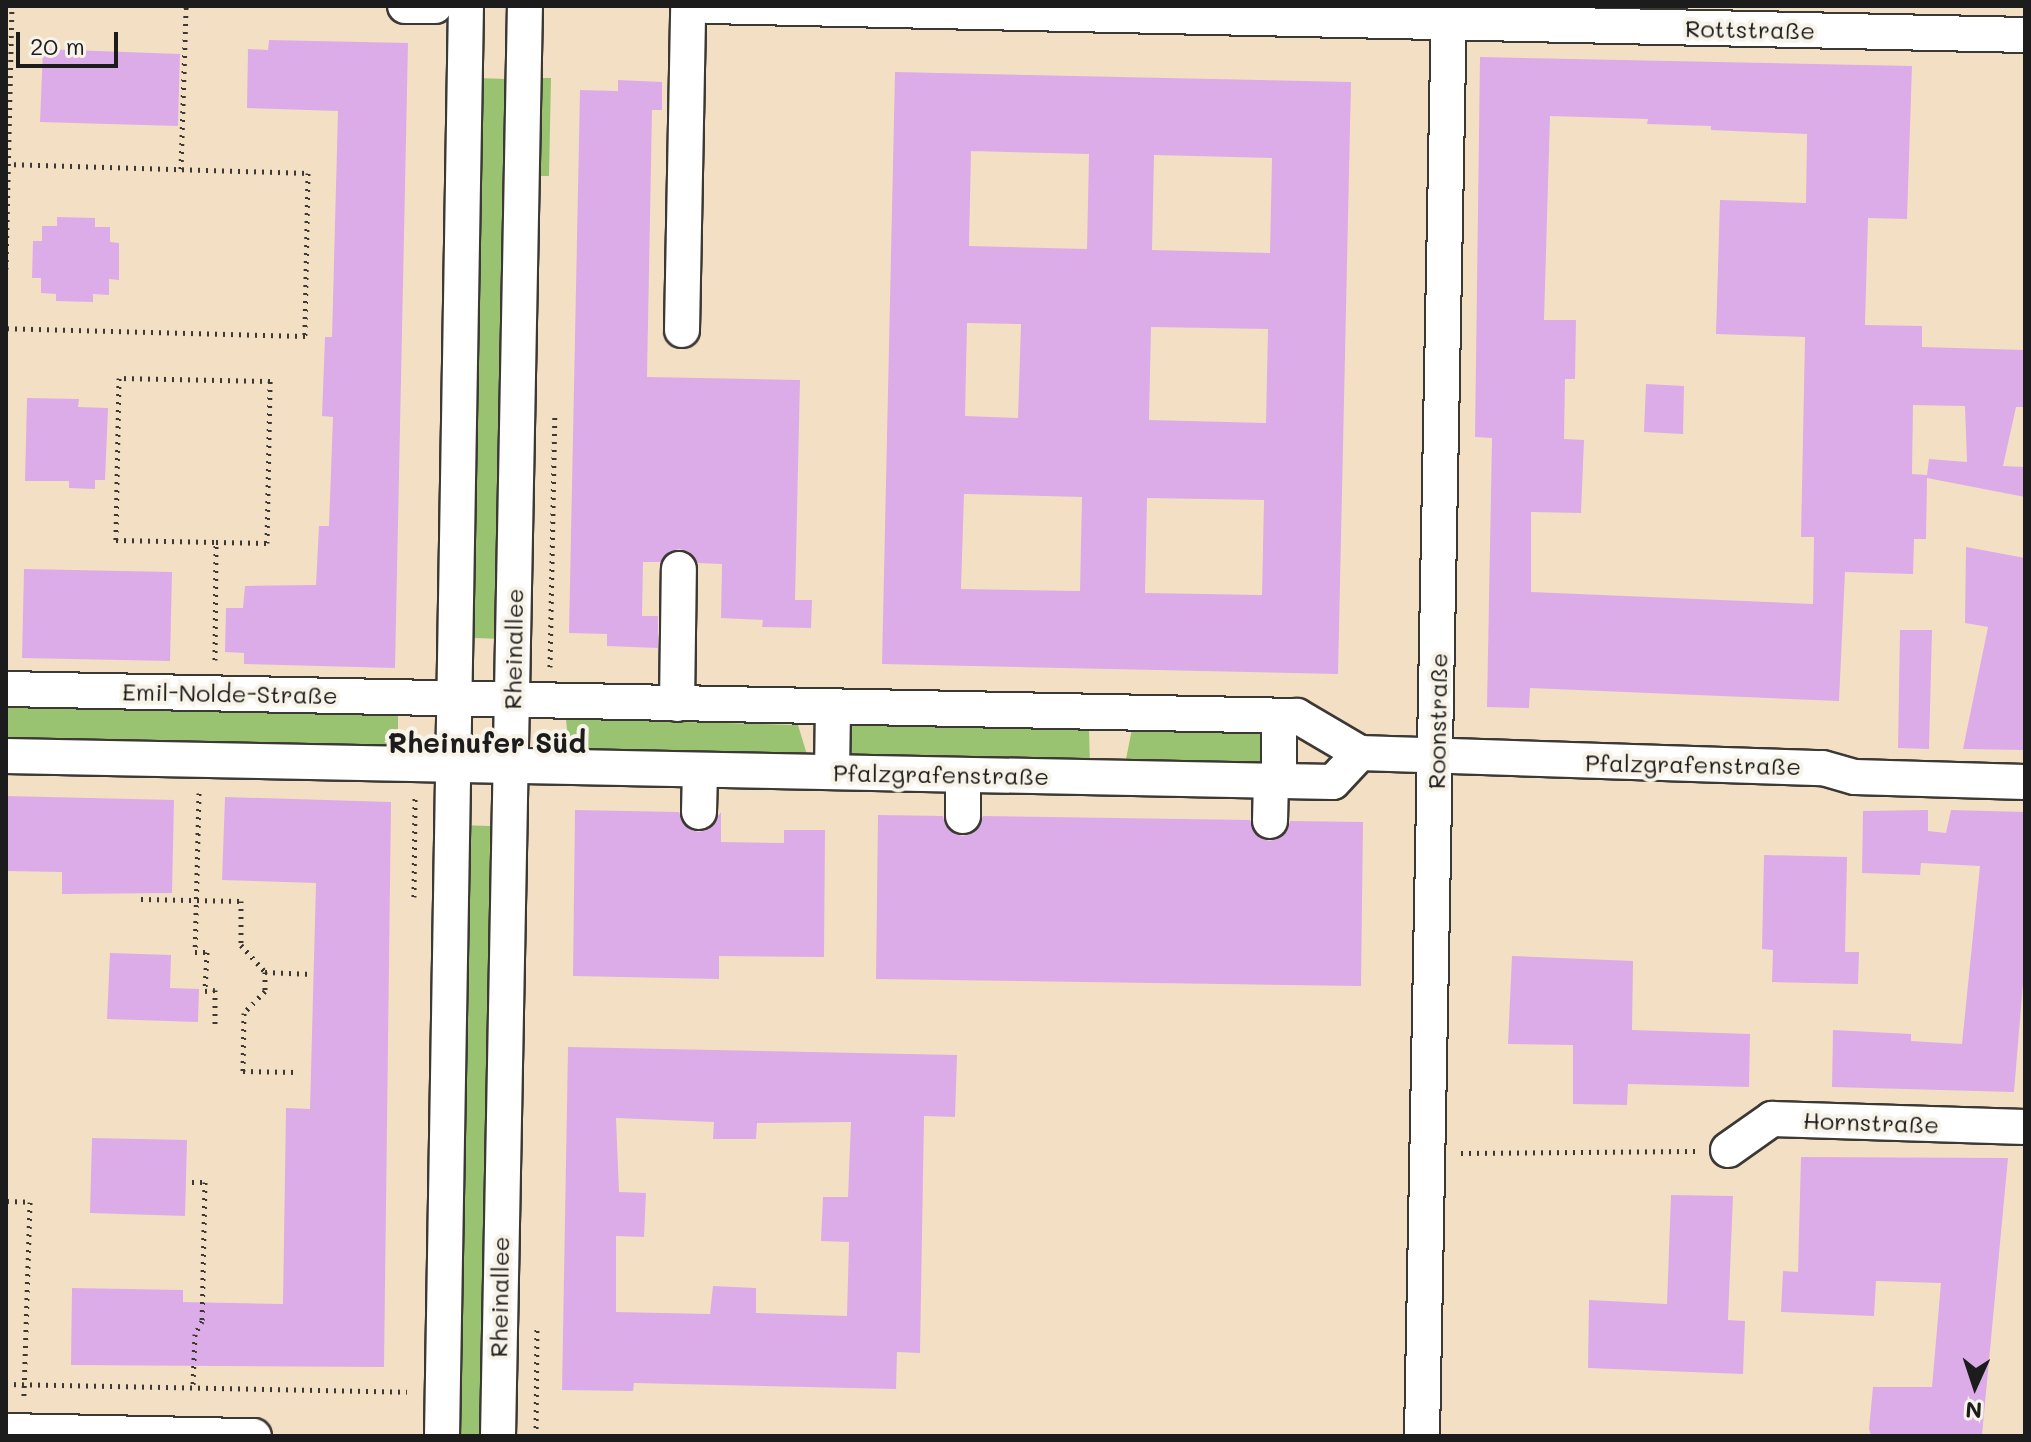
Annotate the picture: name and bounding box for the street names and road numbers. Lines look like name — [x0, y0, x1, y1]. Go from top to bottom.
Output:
street label: Rottstraße — [1685, 13, 1815, 45]
street label: Rheinallee — [498, 588, 528, 710]
street label: Roonstraße — [1421, 653, 1453, 789]
street label: Emil-Nolde-Straße — [122, 677, 338, 709]
street label: Pfalzgrafenstraße — [1585, 748, 1801, 780]
street label: Pfalzgrafenstraße — [833, 758, 1049, 790]
street label: Hornstraße — [1803, 1105, 1939, 1139]
street label: Rheinallee — [484, 1236, 514, 1358]

